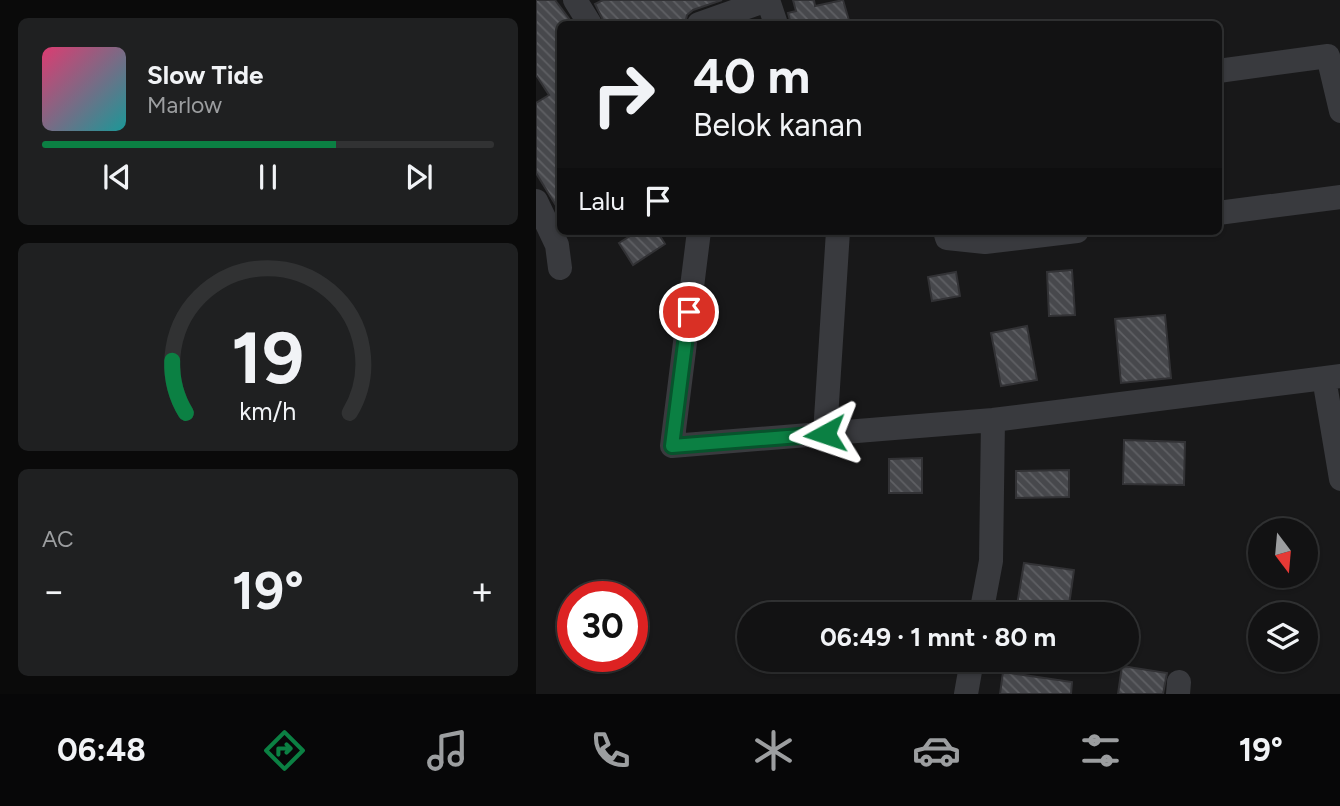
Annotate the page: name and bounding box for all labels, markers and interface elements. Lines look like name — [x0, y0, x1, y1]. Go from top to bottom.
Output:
text: 40 m — [693, 46, 810, 105]
icon: right — [578, 49, 669, 140]
text: Slow Tide — [147, 59, 263, 91]
text: Marlow — [147, 91, 222, 119]
text: Belok kanan — [693, 106, 863, 144]
icon: previous — [98, 158, 136, 196]
icon: pause — [249, 158, 287, 196]
icon: next — [400, 158, 438, 196]
icon: arrive — [639, 182, 677, 220]
text: Lalu — [578, 185, 625, 217]
pin — [659, 282, 719, 342]
icon: arrive — [670, 293, 708, 331]
text: 19 — [232, 314, 304, 401]
text: km/h — [239, 396, 297, 426]
position arrow — [788, 397, 862, 471]
north arrow — [1248, 518, 1318, 588]
map controls — [1248, 518, 1318, 672]
text: AC — [42, 525, 74, 553]
text: 19° — [232, 560, 304, 622]
text: − — [42, 568, 66, 614]
text: + — [470, 568, 494, 614]
speed limit sign: 30 — [557, 581, 648, 672]
button: layers — [1248, 602, 1318, 672]
text: 06:49 · 1 mnt · 80 m — [820, 621, 1056, 653]
icon: directions — [260, 726, 309, 775]
icon: music — [423, 726, 472, 775]
icon: phone — [586, 726, 635, 775]
icon: climate — [749, 726, 798, 775]
icon: car — [912, 726, 961, 775]
icon: filters — [1076, 726, 1125, 775]
text: 06:48 — [57, 731, 146, 769]
text: 19° — [1239, 731, 1283, 769]

